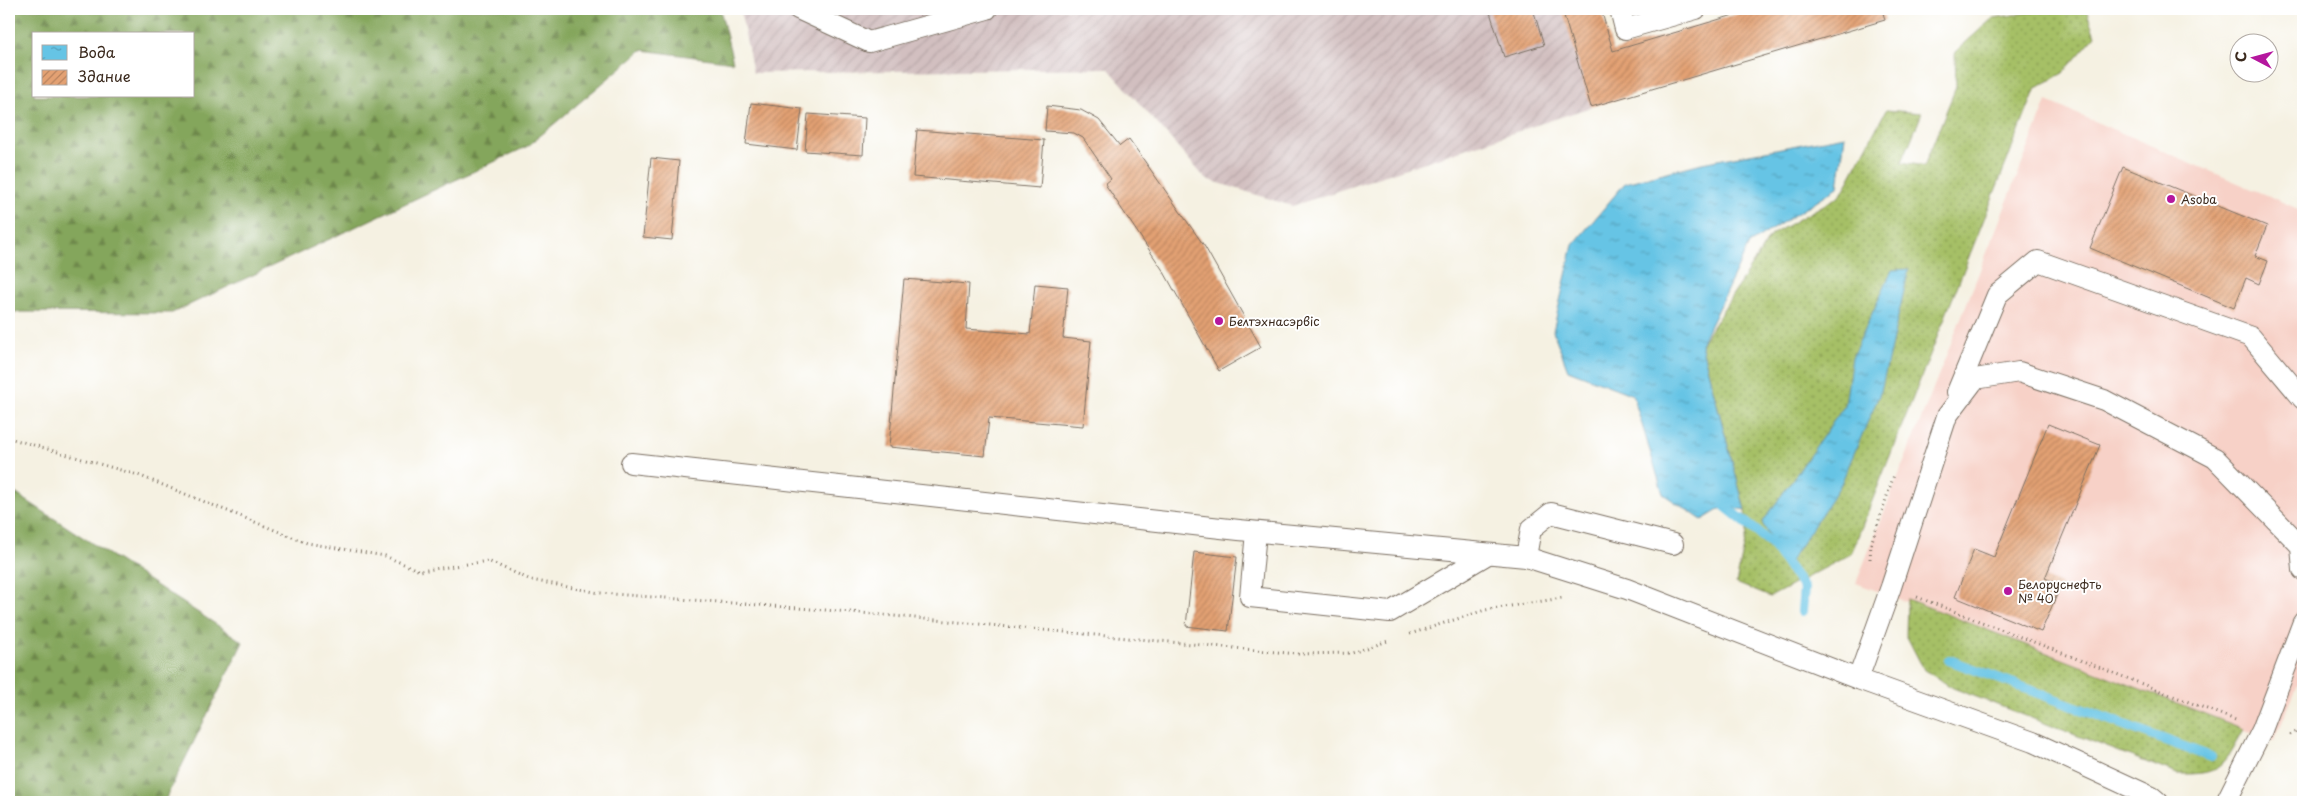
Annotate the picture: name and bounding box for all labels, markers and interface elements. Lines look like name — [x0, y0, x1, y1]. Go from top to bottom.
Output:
legend — [32, 32, 195, 98]
north arrow — [2230, 32, 2280, 82]
text: Вода — [78, 40, 116, 63]
text: С — [2230, 50, 2252, 63]
text: Здание — [78, 64, 131, 87]
place label: Asoba — [2181, 190, 2217, 208]
marker: Asoba — [2165, 193, 2177, 205]
place label: Белтэхнасэрвіс — [1229, 312, 1320, 330]
marker: Белтэхнасэрвіс — [1213, 315, 1225, 327]
place label: Белоруснефть № 40 — [2018, 575, 2102, 607]
marker: Белоруснефть № 40 — [2002, 585, 2014, 597]

